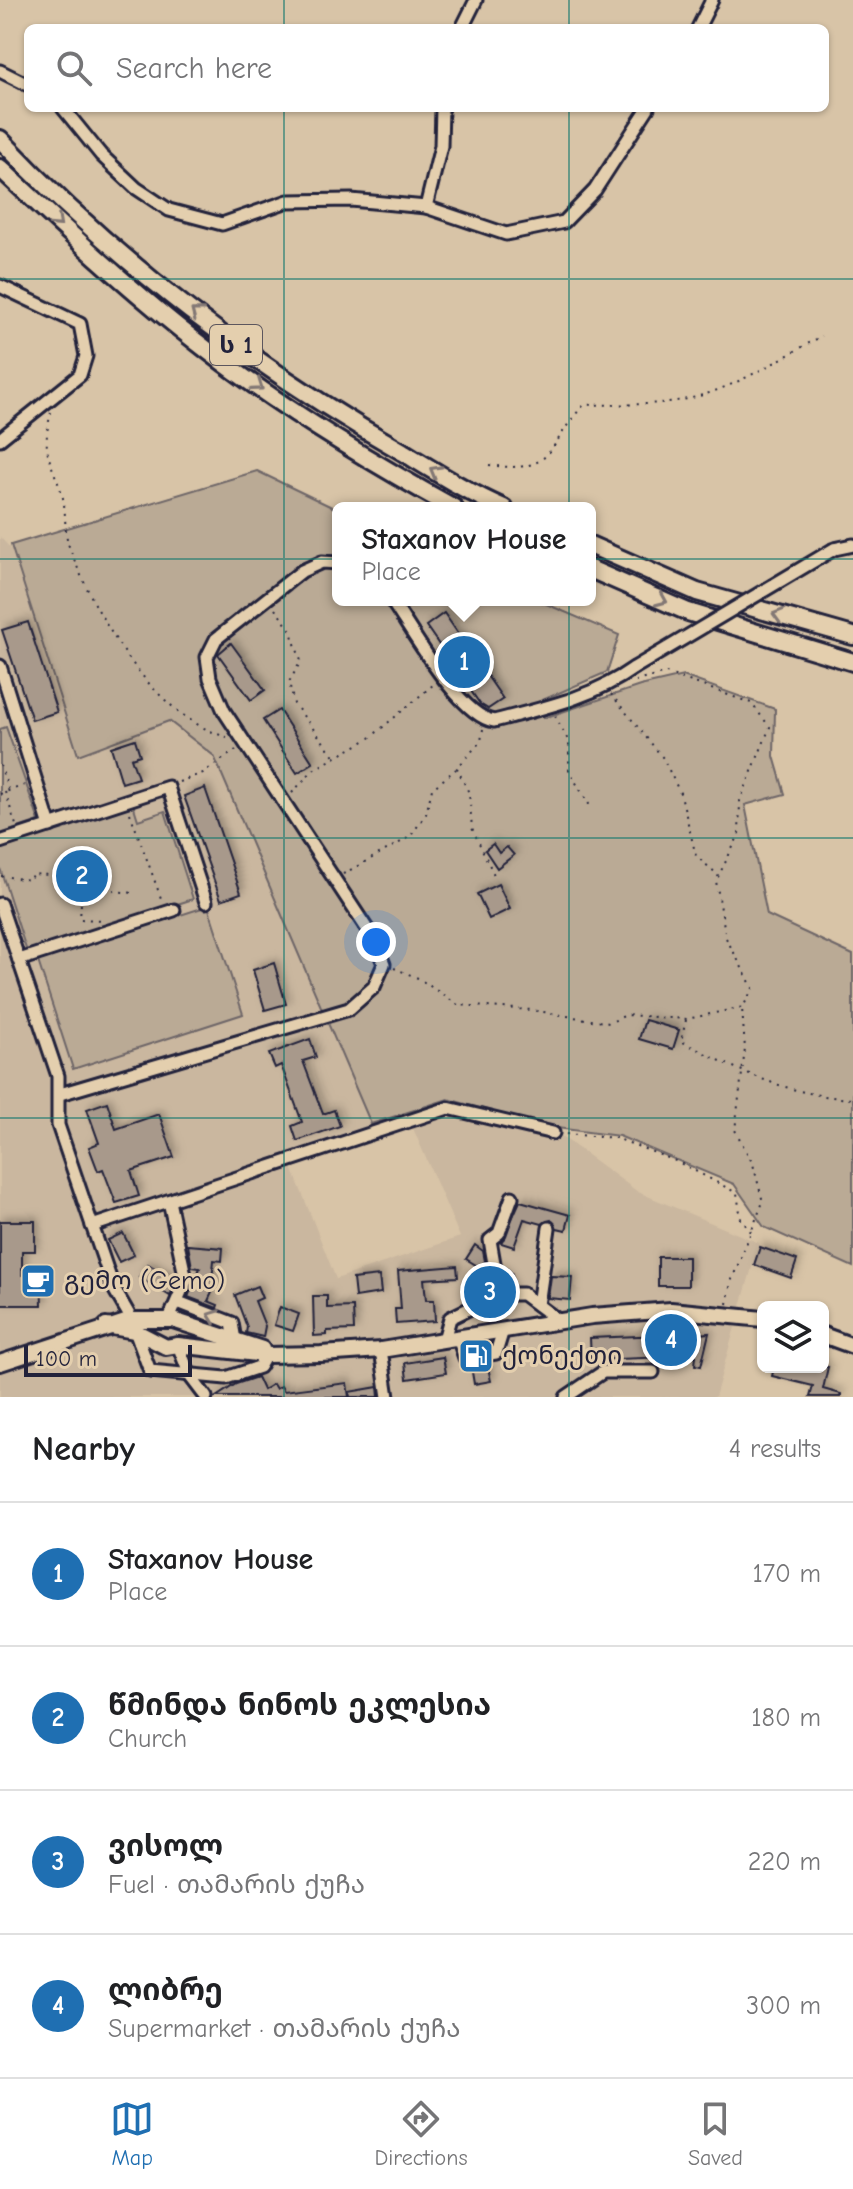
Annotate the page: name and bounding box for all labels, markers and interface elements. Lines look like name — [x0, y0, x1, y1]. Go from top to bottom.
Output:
search box — [24, 24, 829, 112]
icon: search — [52, 46, 96, 90]
text: Search here — [116, 51, 272, 86]
one-way arrow — [48, 212, 62, 227]
one-way arrow — [190, 308, 205, 322]
road number: ს 1 — [210, 325, 262, 365]
one-way arrow — [249, 376, 263, 391]
one-way arrow — [430, 465, 444, 481]
popup — [332, 502, 596, 606]
text: Staxanov House — [361, 522, 567, 557]
text: Place — [361, 557, 421, 587]
one-way arrow — [653, 591, 668, 607]
one-way arrow — [772, 608, 785, 624]
pin: 1 — [438, 632, 490, 692]
pin: 2 — [56, 846, 108, 906]
your location — [356, 922, 396, 962]
cafe icon: გემო (Gemo) — [19, 1262, 57, 1300]
pin: 3 — [464, 1262, 516, 1322]
place label: გემო (Gemo) — [64, 1266, 225, 1296]
map controls — [757, 1301, 829, 1373]
button: layers — [757, 1301, 829, 1373]
one-way arrow — [207, 1309, 221, 1325]
pin: 4 — [645, 1310, 697, 1370]
fuel station icon: ქონექთი — [457, 1337, 495, 1375]
scale bar — [24, 1341, 192, 1377]
place label: ქონექთი — [502, 1341, 622, 1371]
text: 100 m — [36, 1346, 97, 1372]
text: Nearby — [32, 1429, 135, 1469]
text: 4 results — [729, 1434, 821, 1464]
text: Staxanov House — [108, 1542, 313, 1577]
text: 1 — [53, 1559, 63, 1589]
text: 170 m — [752, 1559, 821, 1589]
text: Place — [108, 1577, 167, 1607]
text: წმინდა ნინოს ეკლესია — [108, 1688, 491, 1723]
text: 2 — [52, 1703, 64, 1733]
text: 180 m — [751, 1703, 821, 1733]
text: Church — [108, 1724, 187, 1754]
text: ვისოლ — [108, 1829, 223, 1864]
text: 3 — [52, 1847, 64, 1877]
text: 220 m — [748, 1847, 821, 1877]
text: Fuel · თამარის ქუჩა — [108, 1870, 365, 1900]
text: ლიბრე — [108, 1973, 223, 2008]
text: 4 — [52, 1991, 64, 2021]
text: 300 m — [746, 1991, 821, 2021]
text: Supermarket · თამარის ქუჩა — [108, 2014, 461, 2044]
tab: Map — [110, 2097, 154, 2171]
tab: Directions — [375, 2097, 468, 2171]
tab: Saved — [688, 2097, 743, 2171]

